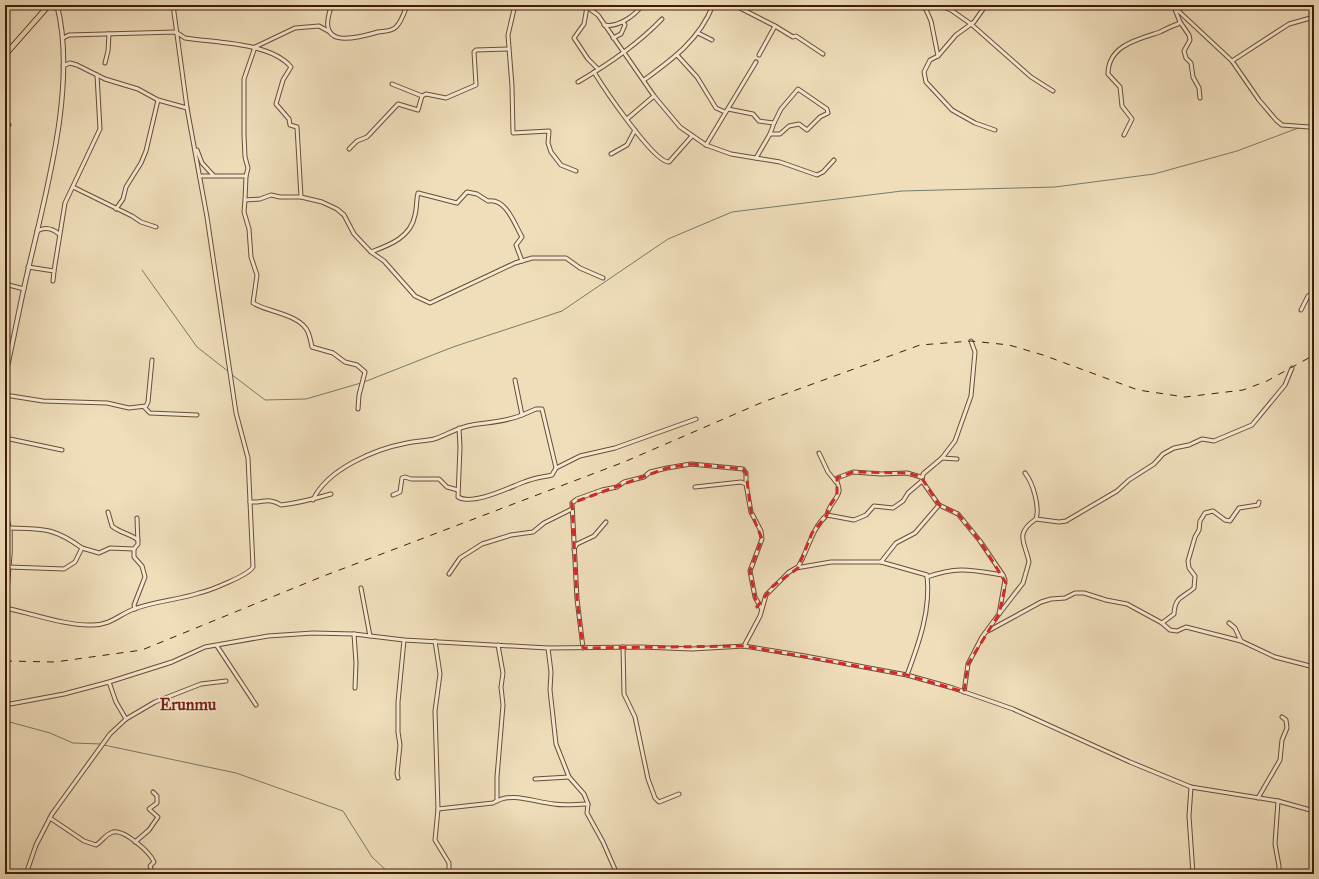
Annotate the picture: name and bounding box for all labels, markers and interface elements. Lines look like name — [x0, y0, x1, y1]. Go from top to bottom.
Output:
district label: Erunmu — [160, 695, 217, 714]

